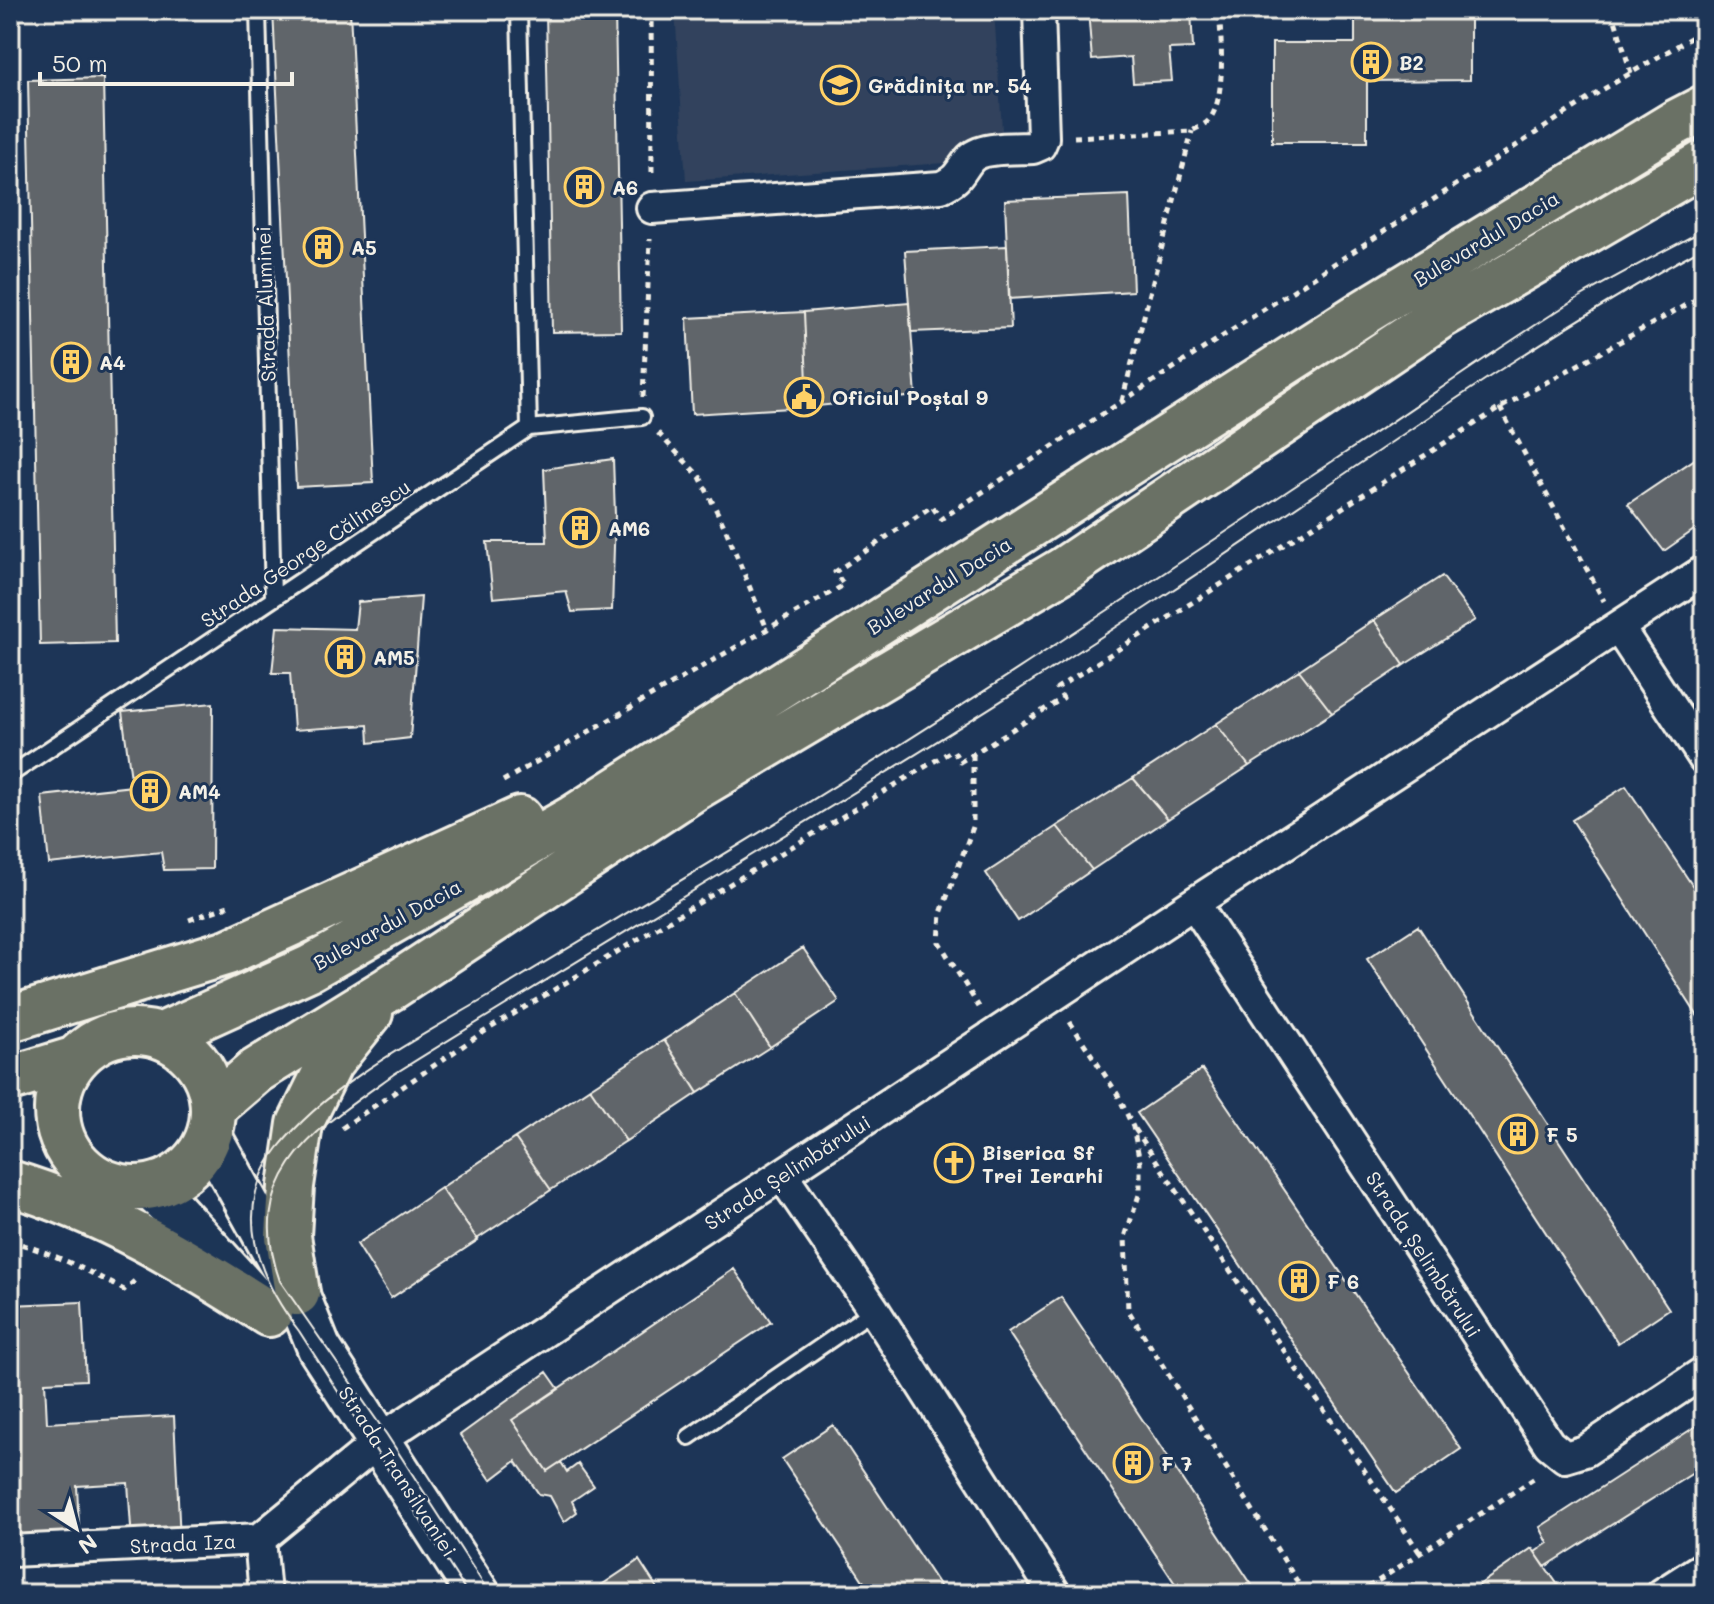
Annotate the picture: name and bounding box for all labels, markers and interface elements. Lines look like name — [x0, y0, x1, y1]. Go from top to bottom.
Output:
scale bar — [40, 36, 292, 86]
building icon: B2 — [1350, 41, 1392, 83]
text: 50 m — [52, 47, 108, 78]
place label: B2 — [1399, 49, 1424, 75]
school or university icon: Grădinița nr. 54 — [819, 64, 861, 106]
place label: Grădinița nr. 54 — [868, 72, 1032, 99]
building icon: A6 — [563, 166, 605, 208]
place label: A6 — [612, 174, 638, 200]
street label: Bulevardul Dacia — [1408, 184, 1564, 292]
street label: Strada Aluminei — [249, 226, 281, 382]
building icon: A5 — [302, 226, 344, 268]
place label: A5 — [351, 234, 377, 260]
building icon: A4 — [50, 341, 92, 383]
place label: A4 — [99, 349, 126, 375]
public building icon: Oficiul Poștal 9 — [783, 376, 825, 418]
place label: Oficiul Poștal 9 — [832, 384, 988, 411]
street label: Strada George Călinescu — [195, 473, 415, 633]
building icon: AM6 — [559, 507, 601, 549]
place label: AM6 — [608, 515, 650, 541]
street label: Bulevardul Dacia — [862, 530, 1016, 640]
building icon: AM5 — [324, 636, 366, 678]
place label: AM5 — [373, 644, 415, 670]
building icon: AM4 — [129, 770, 171, 812]
place label: AM4 — [178, 778, 221, 804]
street label: Bulevardul Dacia — [308, 873, 466, 975]
street label: Strada Șelimbărului — [699, 1109, 876, 1236]
building icon: F 5 — [1497, 1113, 1539, 1155]
place label: F 5 — [1546, 1121, 1578, 1147]
place label: Biserica Sf Trei Ierarhi — [982, 1139, 1104, 1188]
church icon: Biserica Sf Trei Ierarhi — [933, 1142, 975, 1184]
street label: Strada Șelimbărului — [1360, 1166, 1487, 1343]
building icon: F 6 — [1278, 1260, 1320, 1302]
place label: F 6 — [1327, 1268, 1359, 1294]
street label: Strada Transilvaniei — [333, 1381, 463, 1561]
building icon: F 7 — [1112, 1442, 1154, 1484]
place label: F 7 — [1161, 1450, 1192, 1476]
north arrow — [36, 1488, 116, 1568]
street label: Strada Iza — [129, 1527, 237, 1559]
text: N — [73, 1528, 103, 1561]

